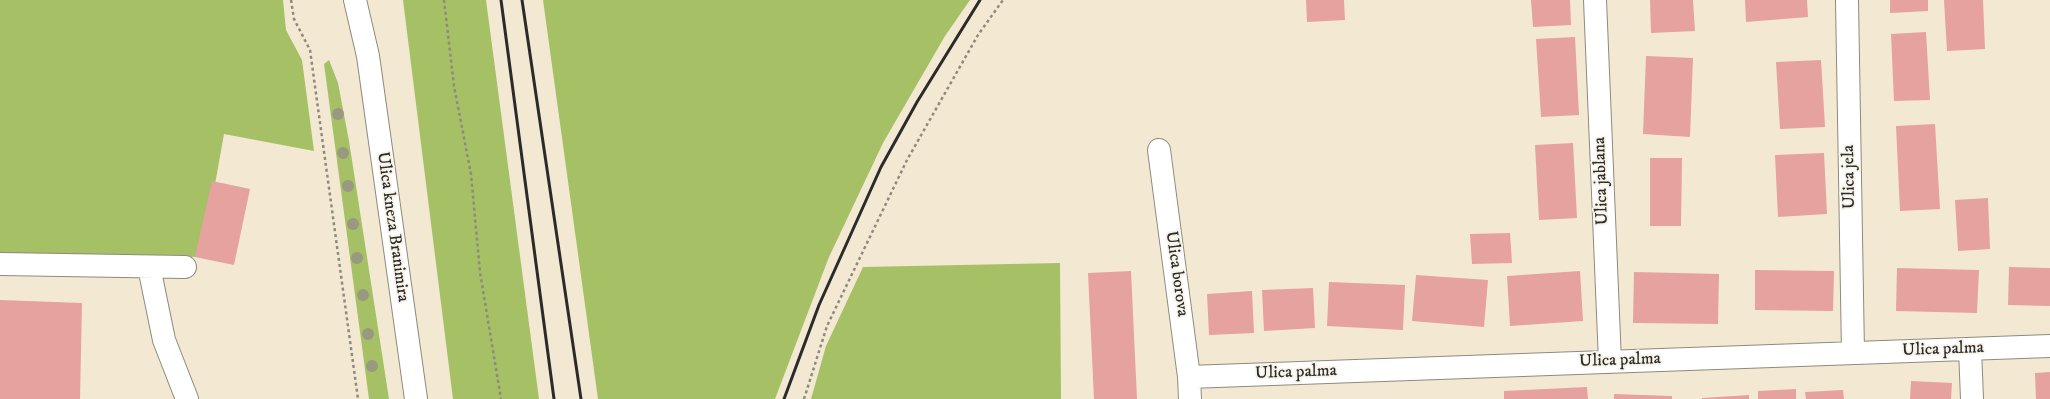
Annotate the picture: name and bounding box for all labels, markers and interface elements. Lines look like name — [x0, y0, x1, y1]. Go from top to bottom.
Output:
street label: Ulica jablana — [1590, 136, 1614, 226]
street label: Ulica jela — [1839, 145, 1861, 209]
street label: Ulica kneza Branimira — [371, 151, 413, 303]
street label: Ulica borova — [1160, 230, 1192, 318]
street label: Ulica palma — [1902, 338, 1984, 362]
street label: Ulica palma — [1579, 349, 1661, 373]
street label: Ulica palma — [1255, 361, 1337, 385]

